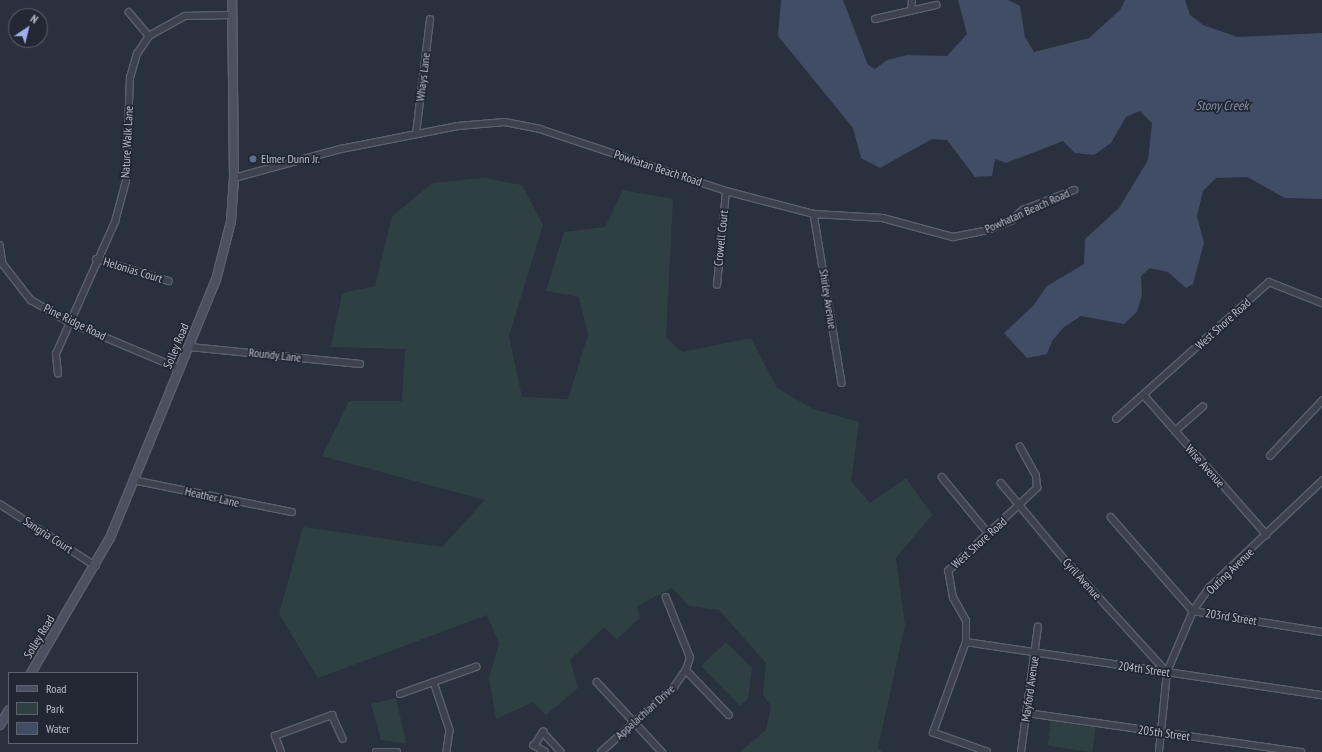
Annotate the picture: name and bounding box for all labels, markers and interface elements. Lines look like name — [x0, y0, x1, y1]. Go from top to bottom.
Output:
north arrow — [8, 8, 48, 48]
text: N — [28, 12, 41, 26]
street label: Whays Lane — [413, 52, 433, 102]
water label: Stony Creek — [1195, 98, 1249, 114]
street label: Nature Walk Lane — [118, 105, 136, 179]
street label: Powhatan Beach Road — [612, 147, 704, 189]
place label: Elmer Dunn Jr. — [261, 152, 320, 166]
marker: Elmer Dunn Jr. — [248, 154, 258, 164]
street label: Powhatan Beach Road — [982, 186, 1072, 236]
street label: Crowell Court — [711, 209, 731, 267]
street label: Helonias Court — [102, 254, 164, 286]
street label: Shirley Avenue — [816, 268, 840, 330]
street label: West Shore Road — [1192, 295, 1254, 353]
street label: Pine Ridge Road — [42, 301, 108, 343]
street label: Solley Road — [160, 321, 192, 371]
street label: Roundy Lane — [248, 345, 302, 365]
street label: Wise Avenue — [1182, 442, 1228, 490]
street label: Heather Lane — [183, 484, 241, 510]
street label: Sangria Court — [21, 514, 75, 556]
street label: West Shore Road — [948, 514, 1010, 572]
street label: Outing Avenue — [1203, 545, 1257, 597]
street label: Cyril Avenue — [1060, 555, 1104, 603]
street label: 203rd Street — [1204, 606, 1258, 628]
street label: Solley Road — [20, 613, 58, 661]
street label: Mayford Avenue — [1018, 655, 1042, 723]
street label: 204th Street — [1117, 658, 1171, 680]
legend — [8, 672, 138, 744]
text: Road — [46, 681, 66, 696]
street label: Appalachian Drive — [612, 682, 678, 742]
text: Park — [46, 701, 64, 716]
text: Water — [46, 721, 70, 736]
street label: 205th Street — [1137, 722, 1191, 744]

